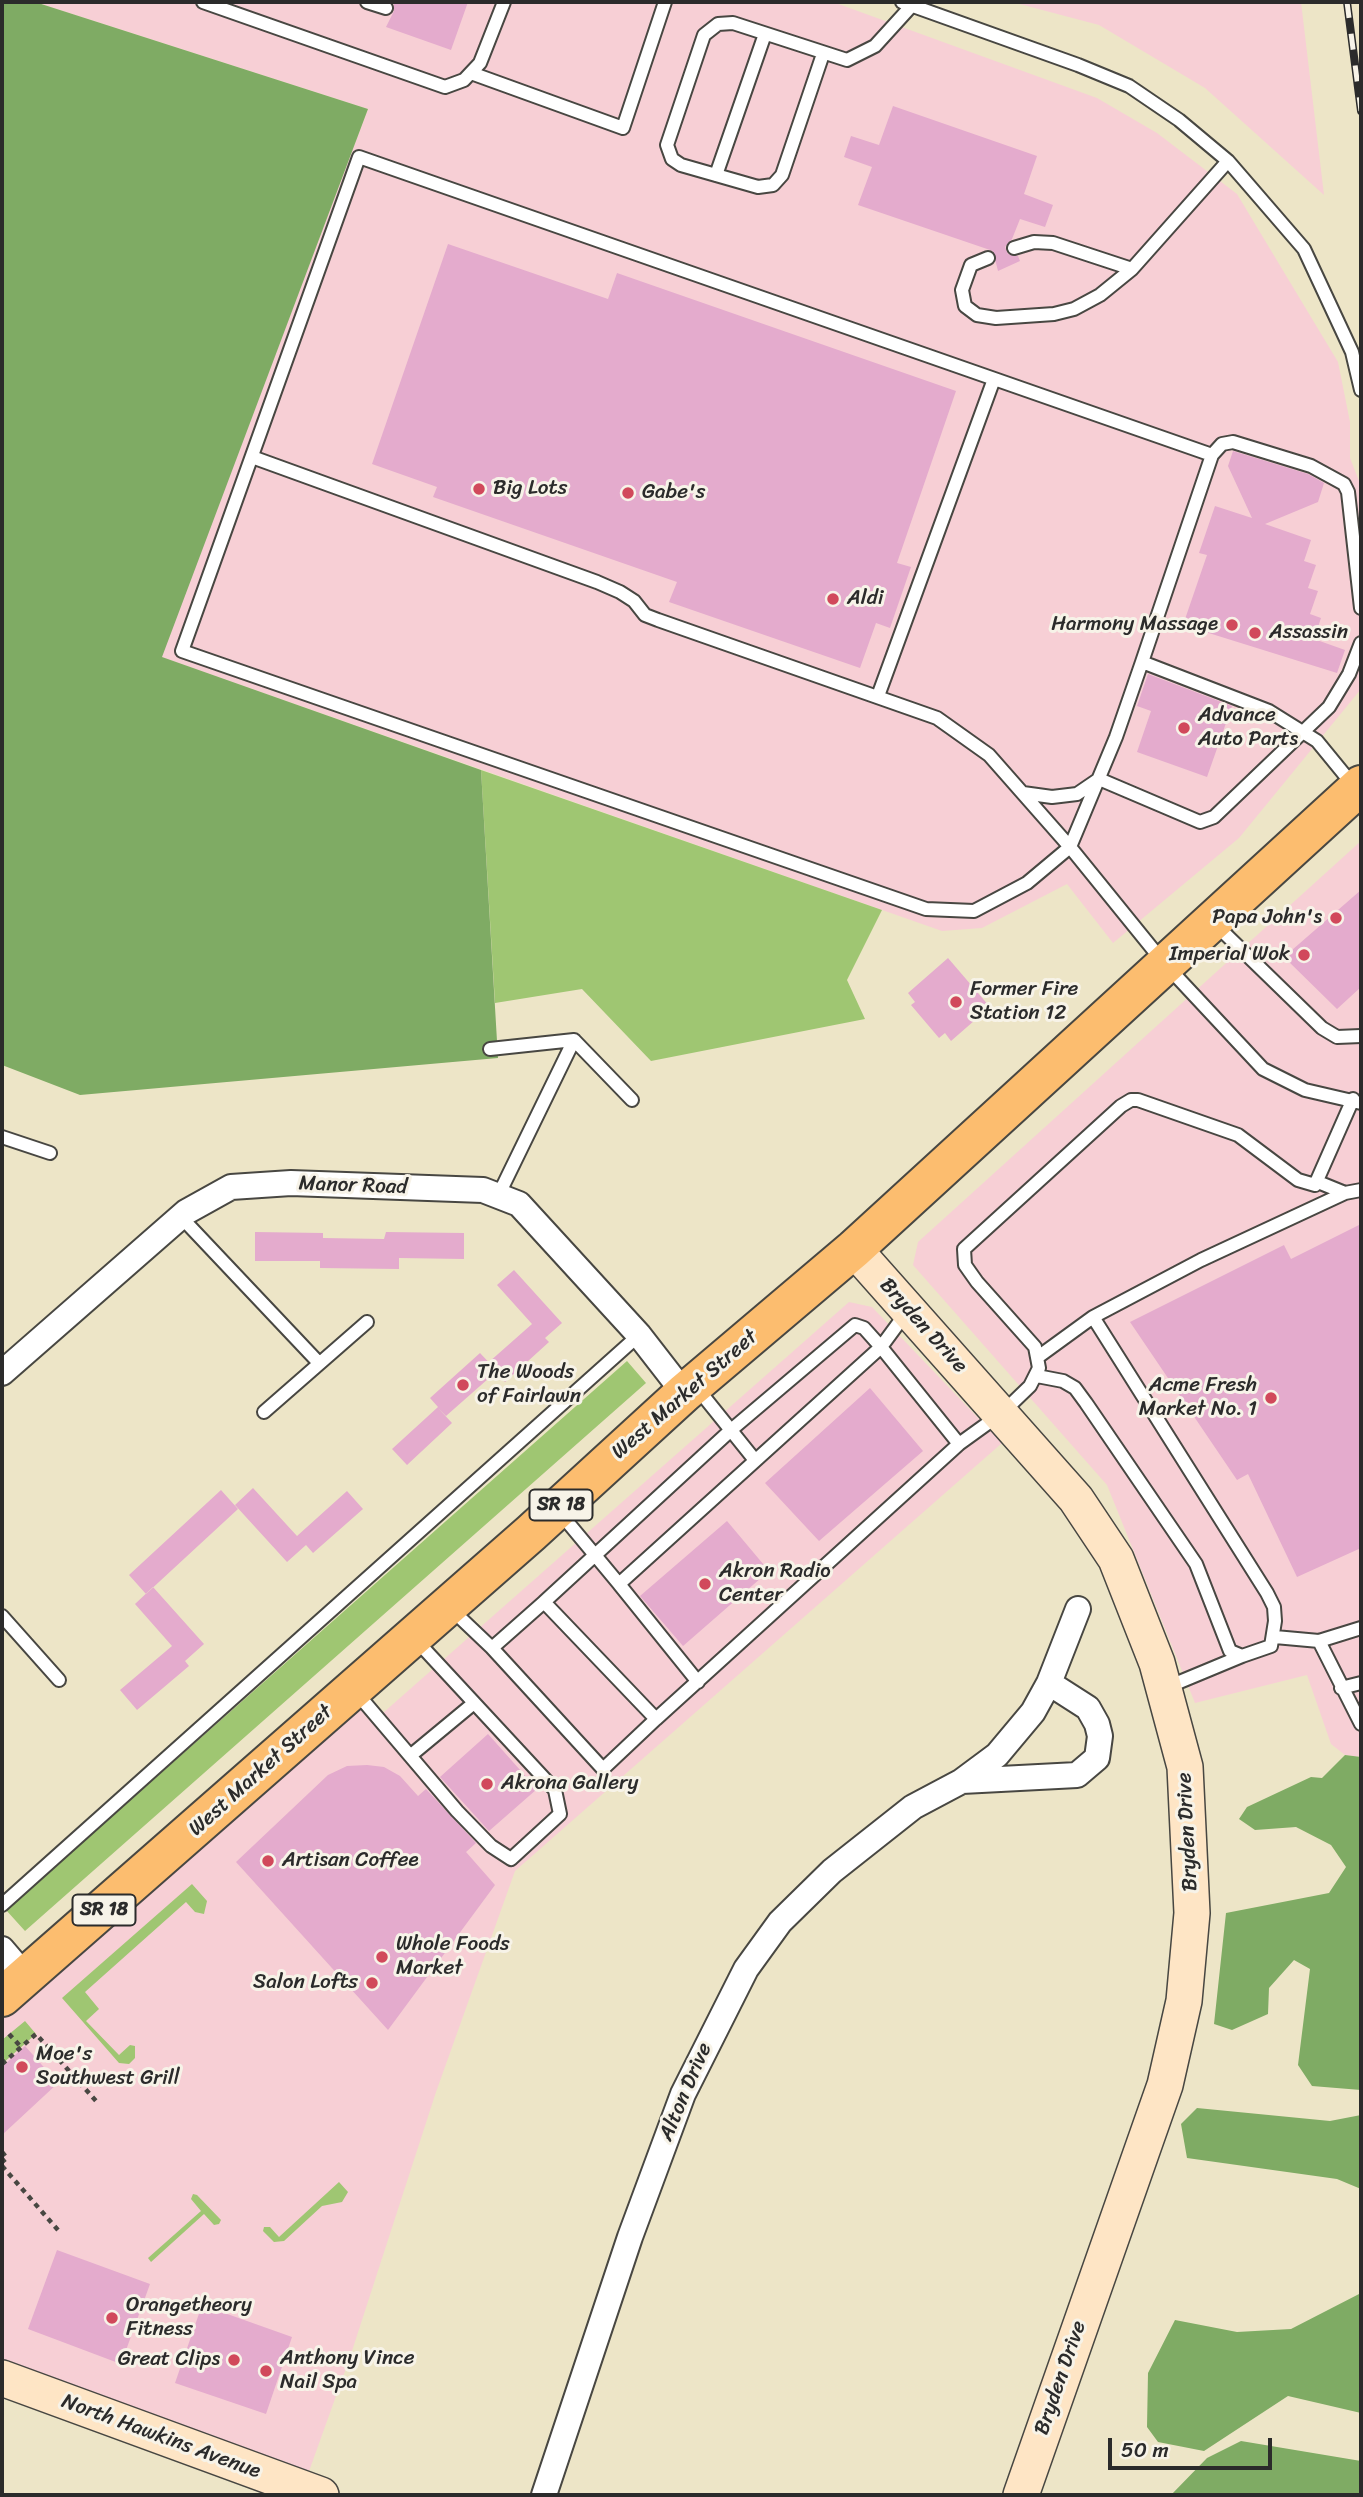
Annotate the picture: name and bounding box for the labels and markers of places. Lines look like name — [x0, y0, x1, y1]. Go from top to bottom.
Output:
place label: Big Lots — [493, 476, 567, 502]
place label: Gabe's — [642, 480, 705, 506]
marker: Big Lots — [471, 481, 487, 497]
marker: Gabe's — [620, 485, 636, 501]
place label: Aldi — [847, 586, 884, 612]
marker: Aldi — [825, 591, 841, 607]
place label: Harmony Massage — [1051, 612, 1218, 638]
marker: Harmony Massage — [1224, 617, 1240, 633]
place label: Assassin — [1269, 620, 1348, 646]
marker: Assassin — [1247, 625, 1263, 641]
place label: Advance Auto Parts — [1198, 703, 1298, 753]
marker: Advance Auto Parts — [1176, 720, 1192, 736]
place label: Papa John's — [1212, 905, 1322, 931]
marker: Papa John's — [1328, 910, 1344, 926]
place label: Imperial Wok — [1169, 942, 1290, 968]
marker: Imperial Wok — [1296, 947, 1312, 963]
place label: Former Fire Station 12 — [970, 977, 1078, 1027]
marker: Former Fire Station 12 — [948, 994, 964, 1010]
place label: The Woods of Fairlawn — [477, 1360, 581, 1410]
place label: Acme Fresh Market No. 1 — [1139, 1373, 1257, 1423]
marker: The Woods of Fairlawn — [455, 1377, 471, 1393]
marker: Acme Fresh Market No. 1 — [1263, 1390, 1279, 1406]
place label: Akron Radio Center — [719, 1559, 831, 1609]
marker: Akron Radio Center — [697, 1576, 713, 1592]
place label: Akrona Gallery — [501, 1771, 639, 1797]
marker: Akrona Gallery — [479, 1776, 495, 1792]
place label: Artisan Coffee — [282, 1848, 419, 1874]
marker: Artisan Coffee — [260, 1853, 276, 1869]
place label: Whole Foods Market — [396, 1932, 510, 1982]
marker: Whole Foods Market — [374, 1949, 390, 1965]
place label: Salon Lofts — [253, 1970, 358, 1996]
marker: Salon Lofts — [364, 1975, 380, 1991]
place label: Moe's Southwest Grill — [36, 2042, 180, 2092]
marker: Moe's Southwest Grill — [14, 2059, 30, 2075]
place label: Orangetheory Fitness — [126, 2293, 252, 2343]
marker: Orangetheory Fitness — [104, 2310, 120, 2326]
place label: Anthony Vince Nail Spa — [280, 2346, 414, 2396]
place label: Great Clips — [118, 2347, 220, 2373]
marker: Great Clips — [226, 2352, 242, 2368]
marker: Anthony Vince Nail Spa — [258, 2363, 274, 2379]

